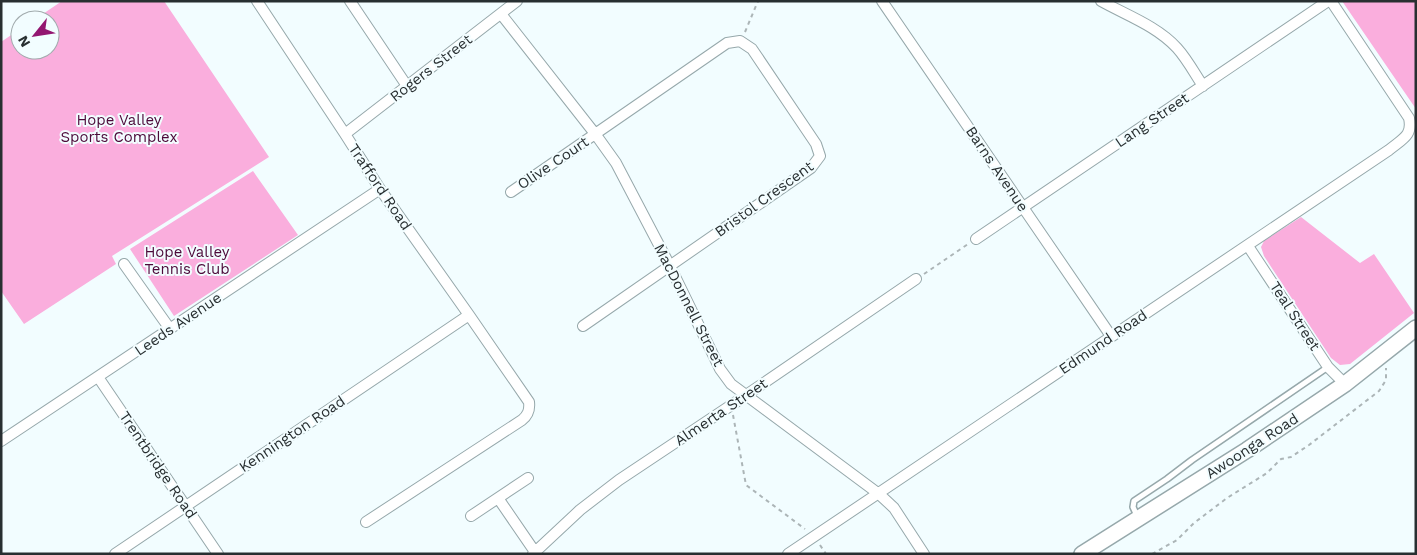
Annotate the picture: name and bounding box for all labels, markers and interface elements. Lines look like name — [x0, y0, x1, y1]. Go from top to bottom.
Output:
north arrow — [10, 10, 60, 60]
street label: Rogers Street — [386, 30, 476, 106]
text: N — [14, 33, 33, 50]
street label: Lang Street — [1112, 88, 1193, 151]
park label: Hope Valley Sports Complex — [61, 111, 177, 146]
street label: Barns Avenue — [962, 123, 1032, 215]
street label: Olive Court — [514, 132, 593, 193]
street label: Trafford Road — [345, 141, 415, 233]
street label: Bristol Crescent — [711, 157, 817, 241]
street label: MacDonnell Street — [650, 241, 728, 370]
park label: Hope Valley Tennis Club — [144, 243, 230, 278]
street label: Teal Street — [1266, 278, 1324, 355]
street label: Leeds Avenue — [131, 288, 225, 360]
street label: Edmund Road — [1055, 306, 1151, 378]
street label: Almerta Street — [671, 374, 771, 450]
street label: Kennington Road — [236, 392, 348, 476]
street label: Trentbridge Road — [116, 408, 200, 522]
street label: Awoonga Road — [1202, 409, 1302, 483]

